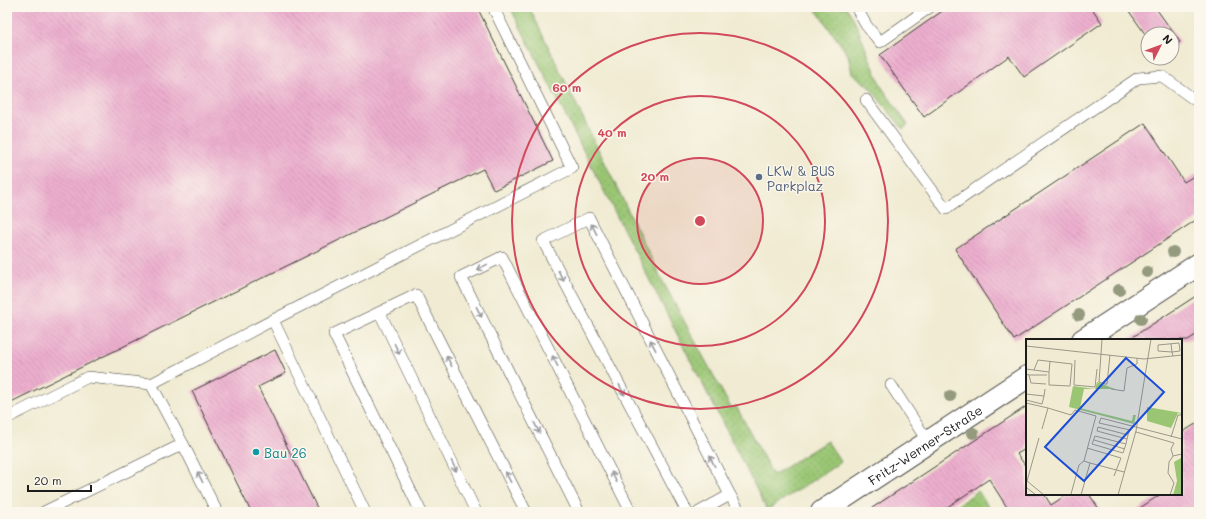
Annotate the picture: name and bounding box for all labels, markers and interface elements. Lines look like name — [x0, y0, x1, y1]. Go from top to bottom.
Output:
north arrow — [1140, 26, 1180, 66]
text: N — [1159, 31, 1176, 47]
text: 60 m — [553, 79, 581, 95]
text: 40 m — [597, 124, 627, 140]
place label: LKW & BUS Parkplaz — [767, 162, 835, 194]
text: 20 m — [641, 168, 669, 184]
marker: LKW & BUS Parkplaz — [754, 172, 764, 182]
centre of rings — [693, 214, 707, 228]
one-way arrow — [590, 223, 597, 235]
one-way arrow — [476, 264, 488, 271]
one-way arrow — [558, 270, 565, 282]
one-way arrow — [475, 305, 483, 317]
one-way arrow — [649, 339, 656, 351]
inset map — [1026, 339, 1182, 495]
one-way arrow — [394, 342, 401, 354]
one-way arrow — [445, 356, 452, 368]
one-way arrow — [551, 356, 558, 368]
one-way arrow — [619, 384, 626, 396]
street label: Fritz-Werner-Straße — [864, 401, 985, 488]
one-way arrow — [534, 422, 541, 434]
place label: Bau 26 — [264, 444, 307, 461]
marker: Bau 26 — [251, 447, 261, 457]
one-way arrow — [708, 455, 715, 467]
one-way arrow — [451, 459, 458, 471]
scale bar — [28, 467, 91, 493]
one-way arrow — [195, 471, 203, 483]
one-way arrow — [504, 471, 511, 483]
one-way arrow — [610, 471, 617, 483]
text: 20 m — [34, 472, 62, 488]

